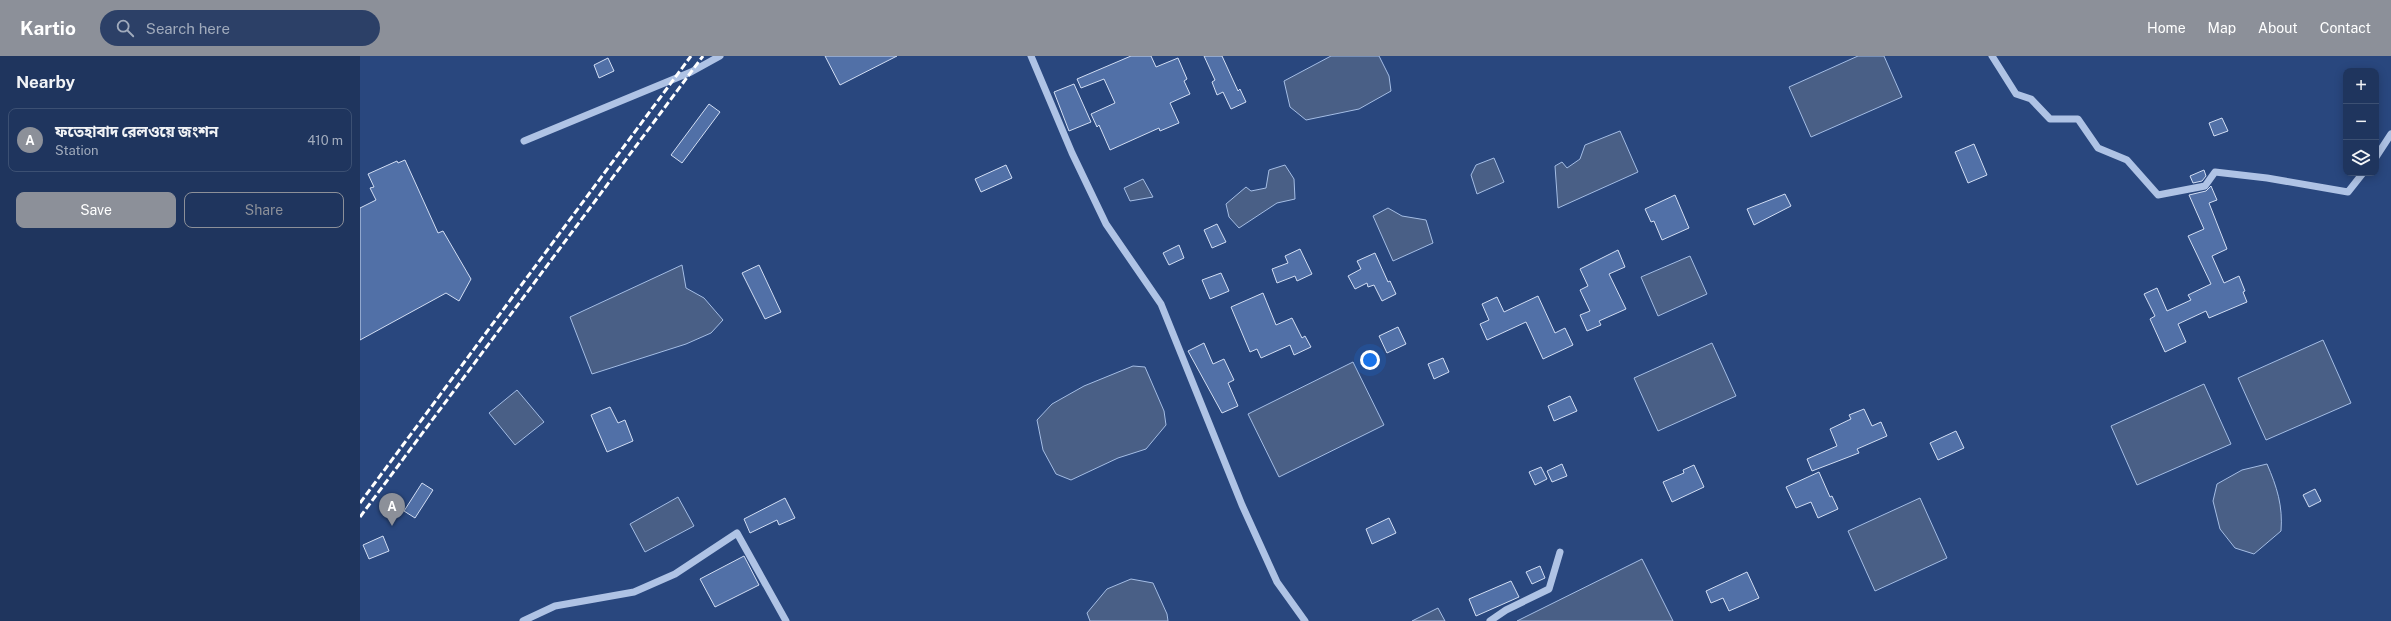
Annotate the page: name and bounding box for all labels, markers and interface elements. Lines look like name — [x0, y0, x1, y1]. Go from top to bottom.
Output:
search box — [100, 10, 380, 46]
text: Kartio — [20, 17, 76, 39]
icon: search — [114, 17, 136, 39]
text: Search here — [146, 20, 230, 37]
text: Home — [2147, 20, 2186, 36]
text: Map — [2208, 20, 2236, 36]
text: About — [2258, 20, 2298, 36]
text: Contact — [2320, 20, 2371, 36]
map controls — [2343, 68, 2379, 176]
button: + — [2343, 68, 2379, 104]
text: Nearby — [16, 72, 75, 92]
button: − — [2343, 104, 2379, 140]
text: ফতেহাবাদ রেলওয়ে জংশন — [55, 123, 218, 140]
text: A — [25, 133, 35, 148]
text: 410 m — [307, 133, 343, 148]
button: layers — [2343, 140, 2379, 176]
text: Station — [55, 143, 99, 158]
button: Save — [16, 192, 176, 228]
button: Share — [184, 192, 344, 228]
your location — [1360, 350, 1380, 370]
pin: A — [379, 493, 405, 526]

